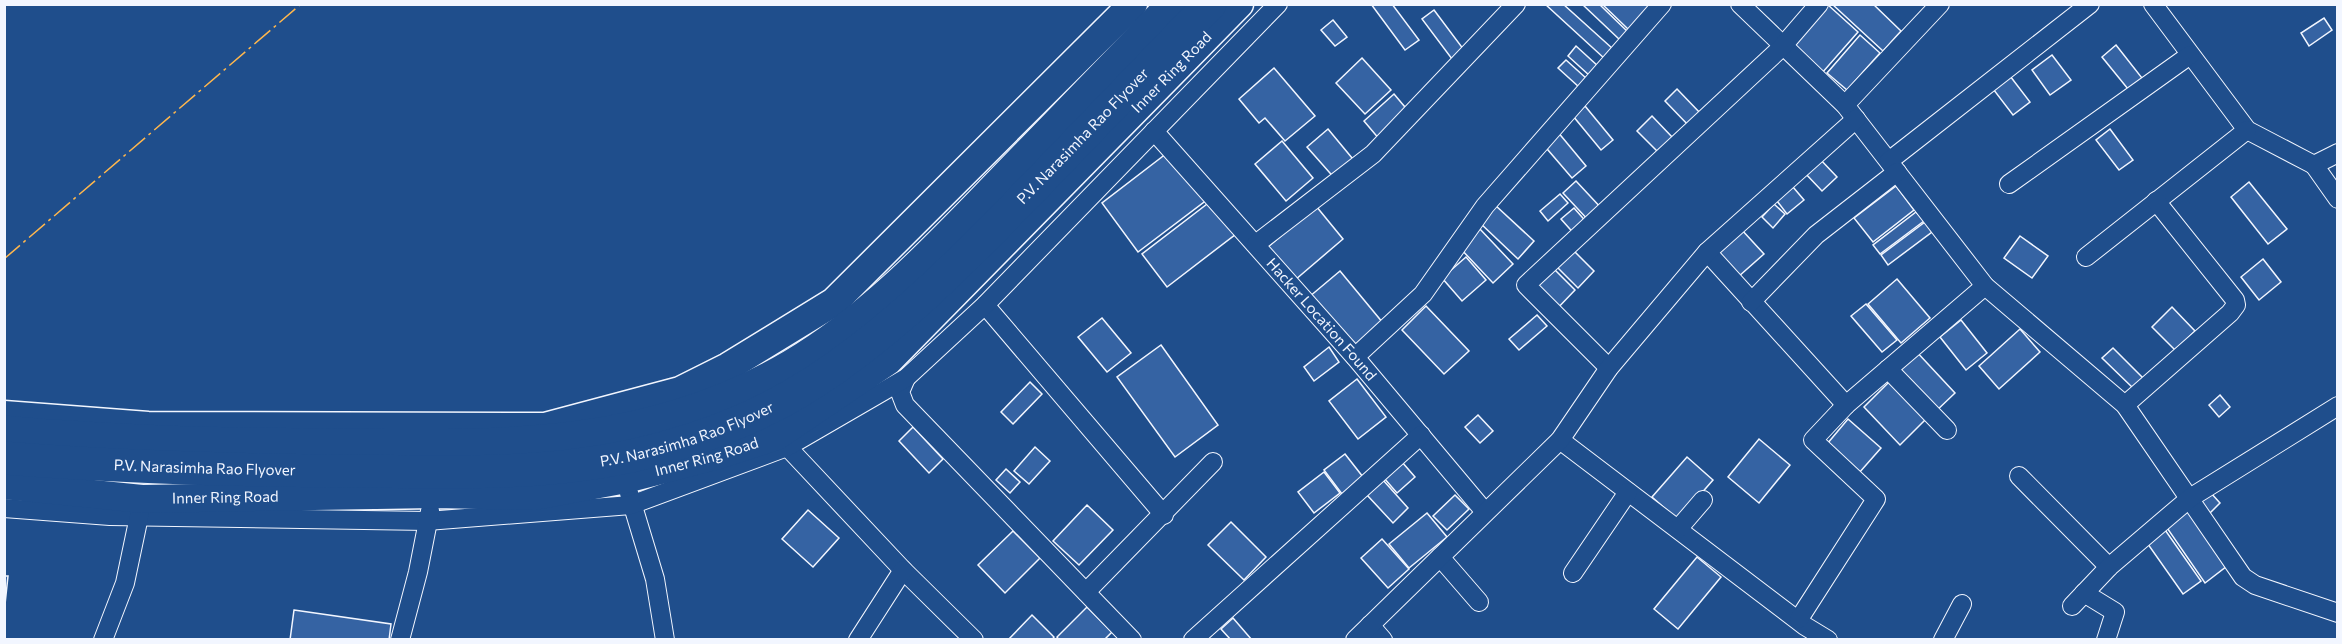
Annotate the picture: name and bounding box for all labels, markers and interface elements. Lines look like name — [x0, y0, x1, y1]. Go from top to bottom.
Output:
street label: Inner Ring Road — [1127, 27, 1215, 116]
street label: P.V. Narasimha Rao Flyover — [1013, 64, 1152, 207]
street label: Hacker Location Found — [1263, 254, 1381, 384]
street label: P.V. Narasimha Rao Flyover — [598, 397, 776, 470]
street label: Inner Ring Road — [653, 433, 760, 479]
street label: P.V. Narasimha Rao Flyover — [113, 455, 296, 478]
street label: Inner Ring Road — [172, 487, 279, 506]

